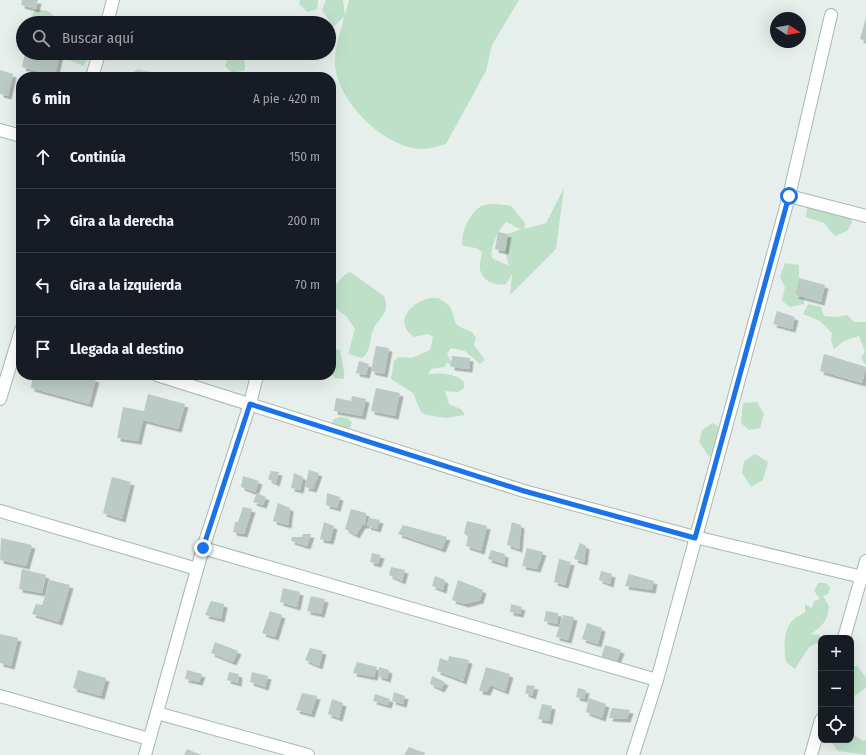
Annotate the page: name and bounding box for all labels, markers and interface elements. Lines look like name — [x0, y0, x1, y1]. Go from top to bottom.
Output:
north arrow — [770, 12, 806, 48]
search box — [16, 16, 336, 60]
icon: search — [30, 27, 52, 49]
text: Buscar aquí — [62, 29, 134, 47]
text: 6 min — [32, 88, 71, 109]
text: A pie · 420 m — [253, 91, 320, 106]
icon: ahead — [32, 146, 54, 168]
text: Continúa — [70, 148, 126, 166]
text: 150 m — [289, 149, 320, 164]
route start — [780, 187, 798, 205]
icon: right — [32, 210, 54, 232]
text: Gira a la derecha — [70, 212, 174, 230]
text: 200 m — [288, 213, 320, 228]
icon: left — [32, 274, 54, 296]
text: Gira a la izquierda — [70, 276, 182, 294]
text: 70 m — [295, 277, 320, 292]
icon: arrive — [32, 338, 54, 360]
text: Llegada al destino — [70, 340, 184, 358]
route end — [194, 539, 212, 557]
map controls — [818, 635, 854, 743]
button: + — [818, 635, 854, 671]
button: − — [818, 671, 854, 707]
button: locate — [818, 707, 854, 743]

